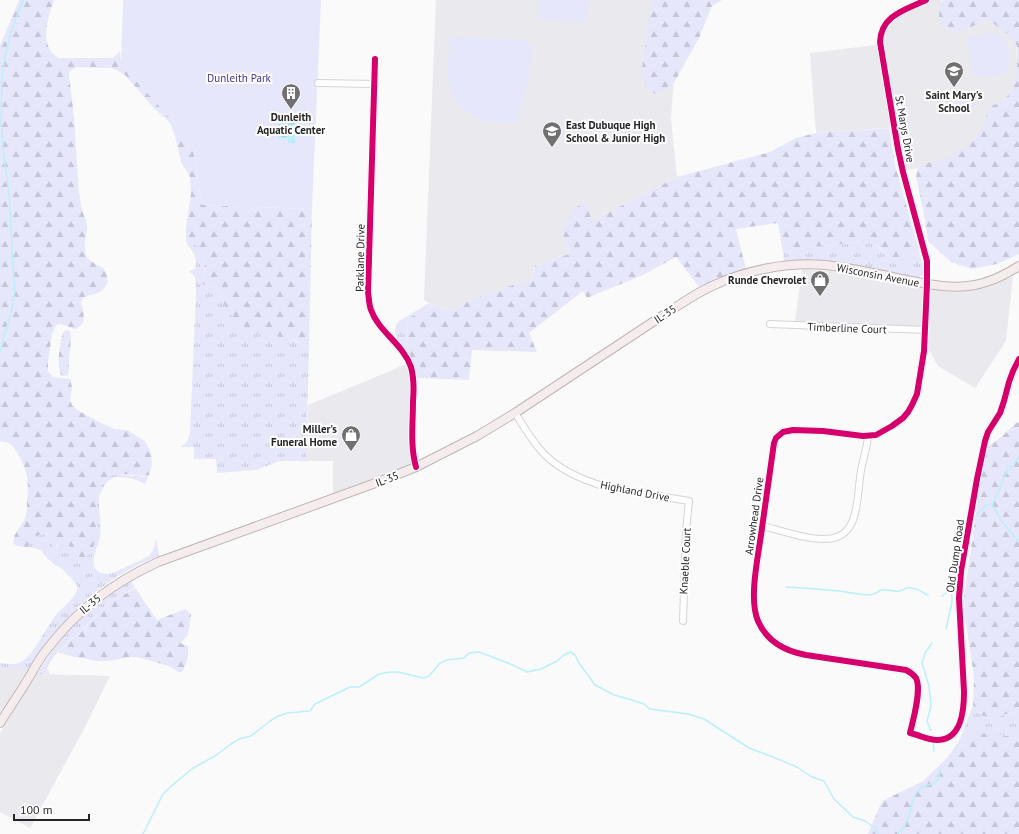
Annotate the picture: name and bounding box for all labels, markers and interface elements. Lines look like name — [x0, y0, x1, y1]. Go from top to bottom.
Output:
school or university icon: Saint Mary's School — [943, 60, 965, 88]
park label: Dunleith Park — [207, 71, 272, 85]
building icon: Dunleith Aquatic Center — [280, 82, 302, 110]
place label: Saint Mary's School — [926, 88, 983, 115]
street label: St Marys Drive — [892, 94, 918, 164]
place label: Dunleith Aquatic Center — [257, 110, 325, 137]
place label: East Dubuque High School & Junior High — [566, 118, 665, 145]
school or university icon: East Dubuque High School & Junior High — [541, 120, 563, 148]
street label: Parklane Drive — [352, 223, 368, 292]
street label: Wisconsin Avenue — [836, 260, 921, 290]
shop icon: Runde Chevrolet — [809, 269, 831, 297]
place label: Runde Chevrolet — [728, 273, 806, 287]
street label: IL-35 — [651, 302, 679, 326]
street label: Timberline Court — [807, 320, 887, 336]
place label: Miller's Funeral Home — [271, 422, 337, 449]
shop icon: Miller's Funeral Home — [340, 424, 362, 452]
street label: IL-35 — [373, 468, 401, 490]
street label: Arrowhead Drive — [742, 476, 766, 556]
street label: Highland Drive — [599, 477, 671, 505]
street label: Old Dump Road — [943, 518, 967, 594]
street label: Knaeble Court — [676, 527, 694, 595]
street label: IL-35 — [76, 591, 104, 617]
scale bar — [14, 796, 89, 822]
text: 100 m — [20, 802, 53, 817]

